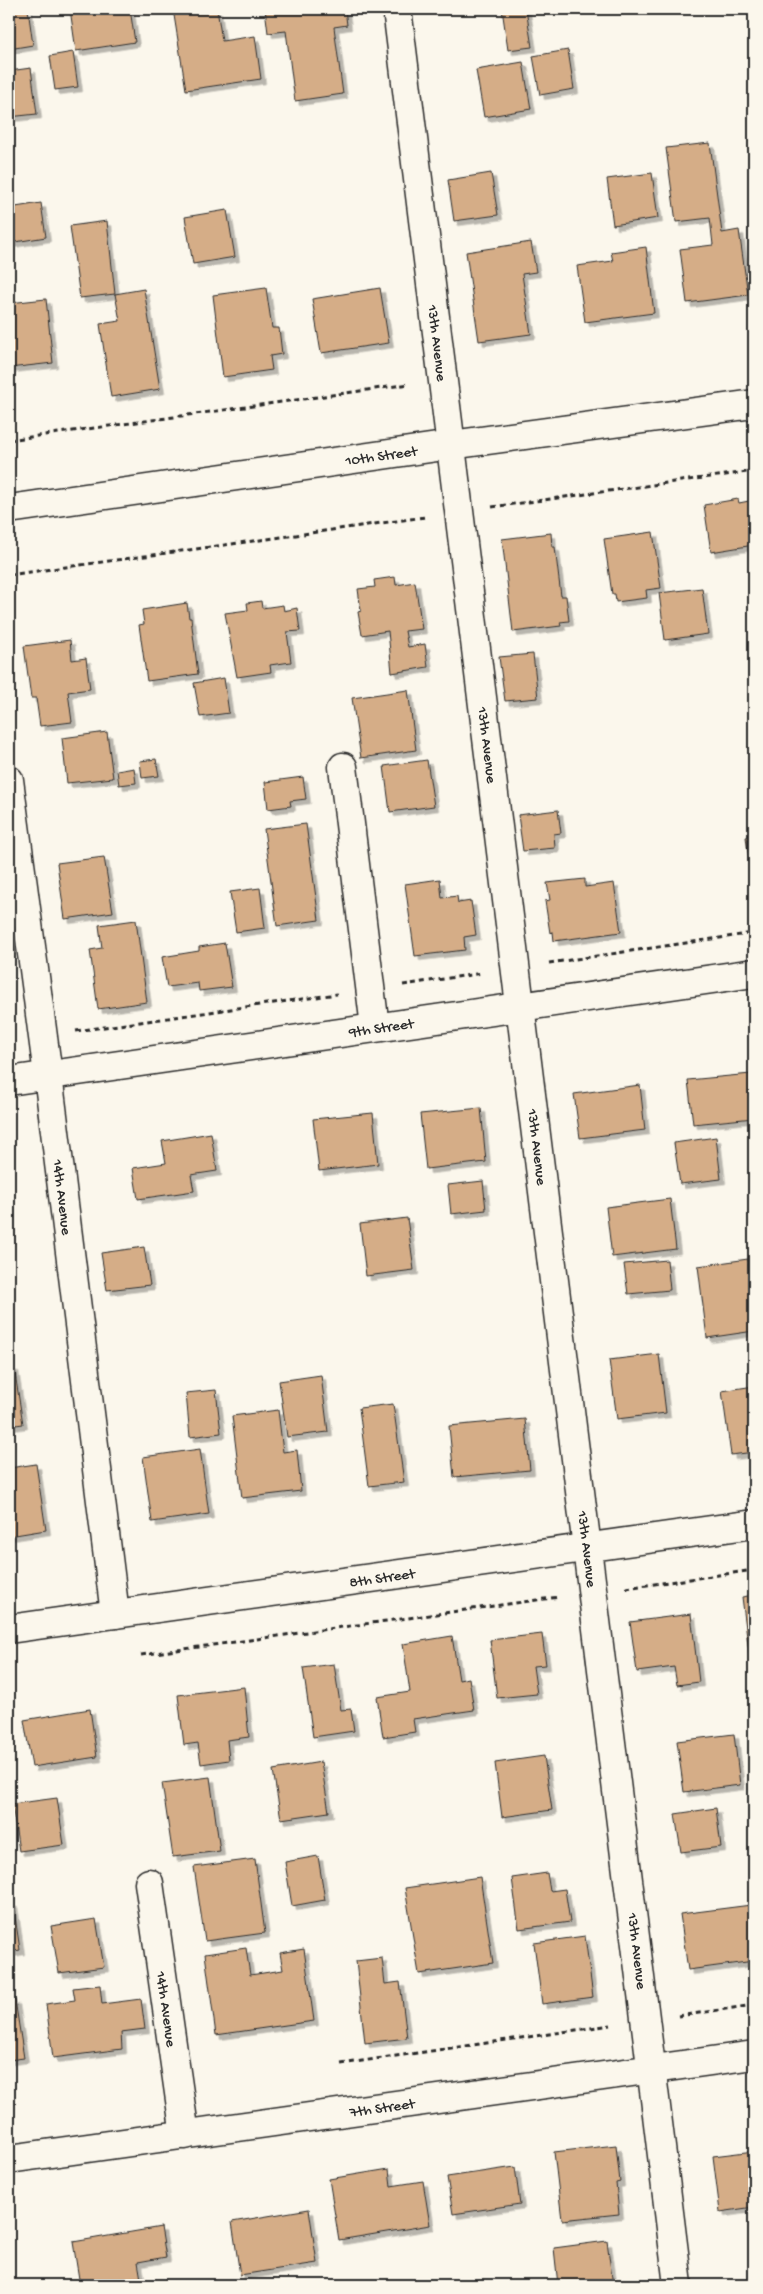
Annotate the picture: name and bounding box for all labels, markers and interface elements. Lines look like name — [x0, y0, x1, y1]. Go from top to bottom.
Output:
street label: 13th Avenue — [422, 303, 450, 383]
street label: 10th Street — [343, 443, 420, 471]
street label: 13th Avenue — [472, 705, 500, 785]
street label: 9th Street — [347, 1015, 417, 1043]
street label: 13th Avenue — [522, 1107, 550, 1187]
street label: 14th Avenue — [47, 1157, 75, 1236]
street label: 13th Avenue — [572, 1509, 600, 1589]
street label: 8th Street — [348, 1565, 418, 1592]
street label: 13th Avenue — [622, 1911, 650, 1991]
street label: 14th Avenue — [151, 1969, 179, 2048]
street label: 7th Street — [348, 2095, 418, 2123]

